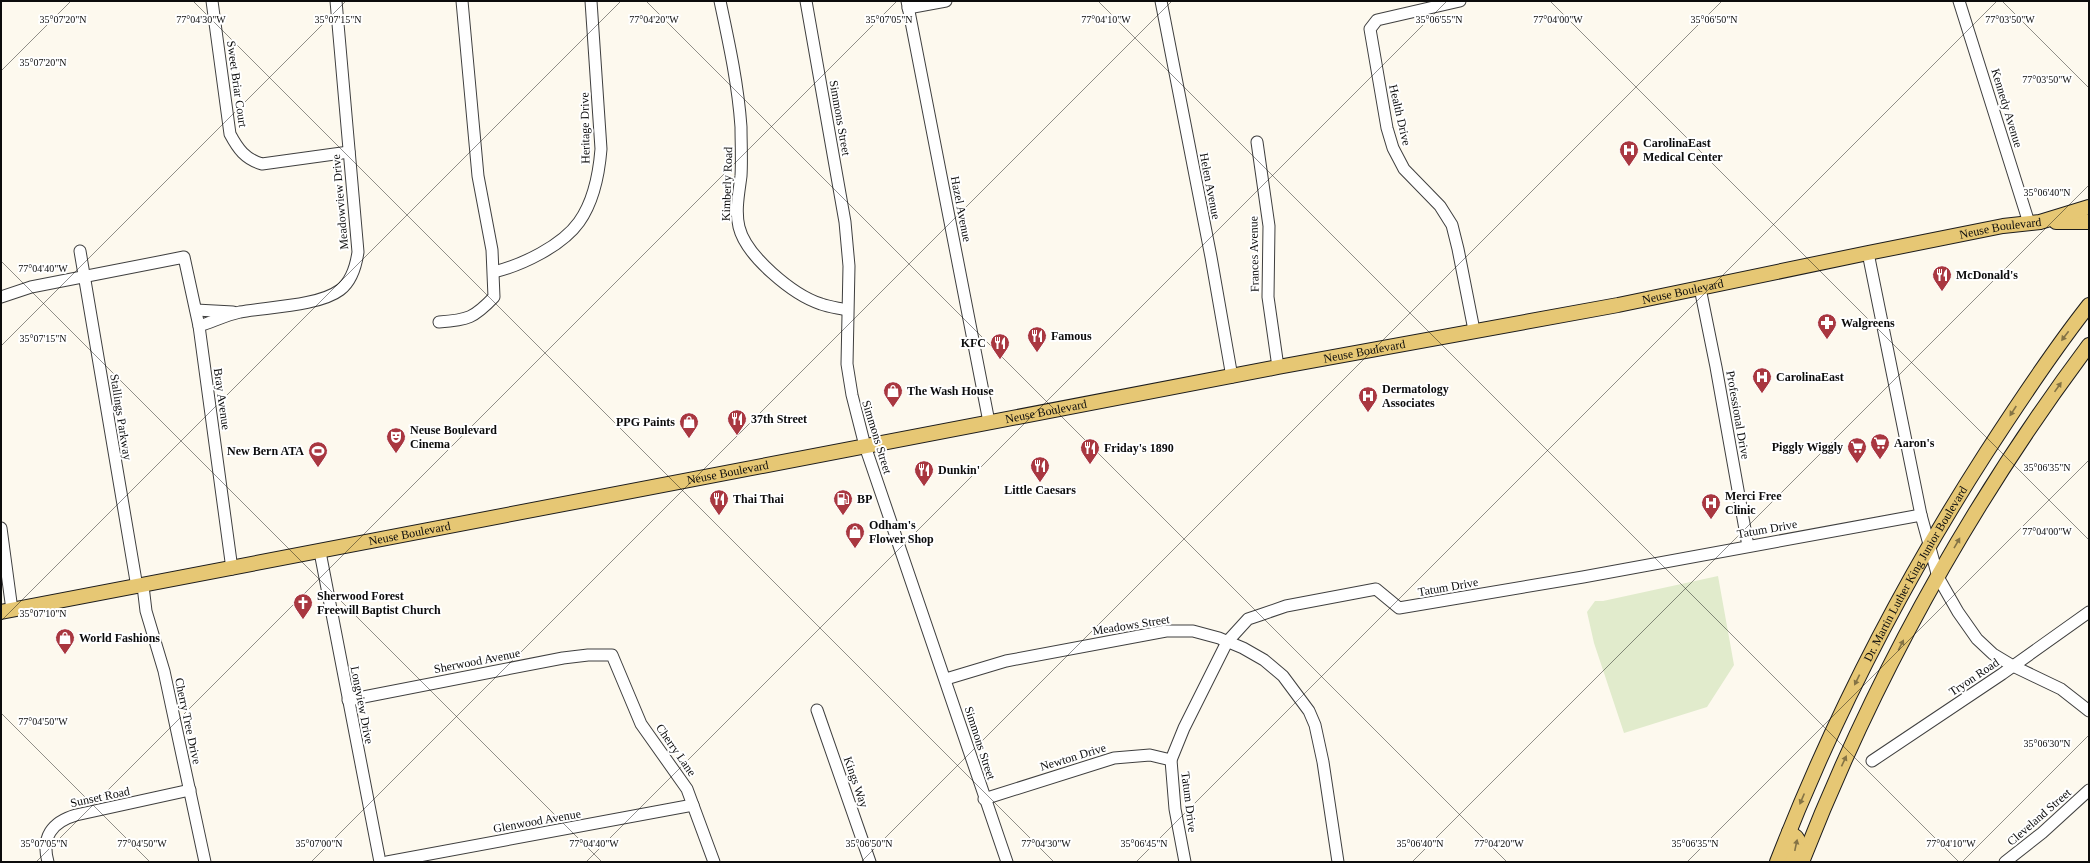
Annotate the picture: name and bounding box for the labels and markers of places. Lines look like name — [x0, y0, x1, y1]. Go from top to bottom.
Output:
place label: CarolinaEast Medical Center — [1643, 136, 1723, 164]
hospital icon: CarolinaEast Medical Center — [1618, 139, 1640, 167]
restaurant icon: McDonald's — [1931, 264, 1953, 292]
place label: McDonald's — [1956, 268, 2018, 282]
pharmacy icon: Walgreens — [1816, 312, 1838, 340]
place label: Walgreens — [1841, 316, 1895, 330]
restaurant icon: Famous — [1026, 325, 1048, 353]
place label: Famous — [1051, 329, 1092, 343]
restaurant icon: KFC — [989, 332, 1011, 360]
place label: KFC — [961, 336, 986, 350]
hospital icon: CarolinaEast — [1751, 366, 1773, 394]
place label: CarolinaEast — [1776, 370, 1844, 384]
shop icon: The Wash House — [882, 380, 904, 408]
place label: Dermatology Associates — [1382, 382, 1449, 410]
place label: The Wash House — [907, 384, 994, 398]
hospital icon: Dermatology Associates — [1357, 385, 1379, 413]
restaurant icon: 37th Street — [726, 408, 748, 436]
shop icon: PPG Paints — [678, 411, 700, 439]
place label: 37th Street — [751, 412, 807, 426]
place label: PPG Paints — [616, 415, 675, 429]
place label: Neuse Boulevard Cinema — [410, 423, 497, 451]
theatre icon: Neuse Boulevard Cinema — [385, 426, 407, 454]
supermarket icon: Aaron's — [1869, 432, 1891, 460]
supermarket icon: Piggly Wiggly — [1846, 436, 1868, 464]
place label: Aaron's — [1894, 436, 1935, 450]
restaurant icon: Friday's 1890 — [1079, 437, 1101, 465]
sports icon: New Bern ATA — [307, 440, 329, 468]
place label: Piggly Wiggly — [1772, 440, 1843, 454]
place label: Friday's 1890 — [1104, 441, 1174, 455]
place label: New Bern ATA — [227, 444, 304, 458]
restaurant icon: Little Caesars — [1029, 455, 1051, 483]
restaurant icon: Dunkin' — [913, 459, 935, 487]
place label: Dunkin' — [938, 463, 980, 477]
place label: Little Caesars — [1004, 483, 1076, 497]
restaurant icon: Thai Thai — [708, 488, 730, 516]
fuel station icon: BP — [832, 488, 854, 516]
place label: Merci Free Clinic — [1725, 489, 1782, 517]
place label: Thai Thai — [733, 492, 784, 506]
place label: BP — [857, 492, 872, 506]
hospital icon: Merci Free Clinic — [1700, 492, 1722, 520]
place label: Odham's Flower Shop — [869, 518, 934, 546]
shop icon: Odham's Flower Shop — [844, 521, 866, 549]
place label: Sherwood Forest Freewill Baptist Church — [317, 589, 441, 617]
church icon: Sherwood Forest Freewill Baptist Church — [292, 592, 314, 620]
shop icon: World Fashions — [54, 627, 76, 655]
place label: World Fashions — [79, 631, 160, 645]

